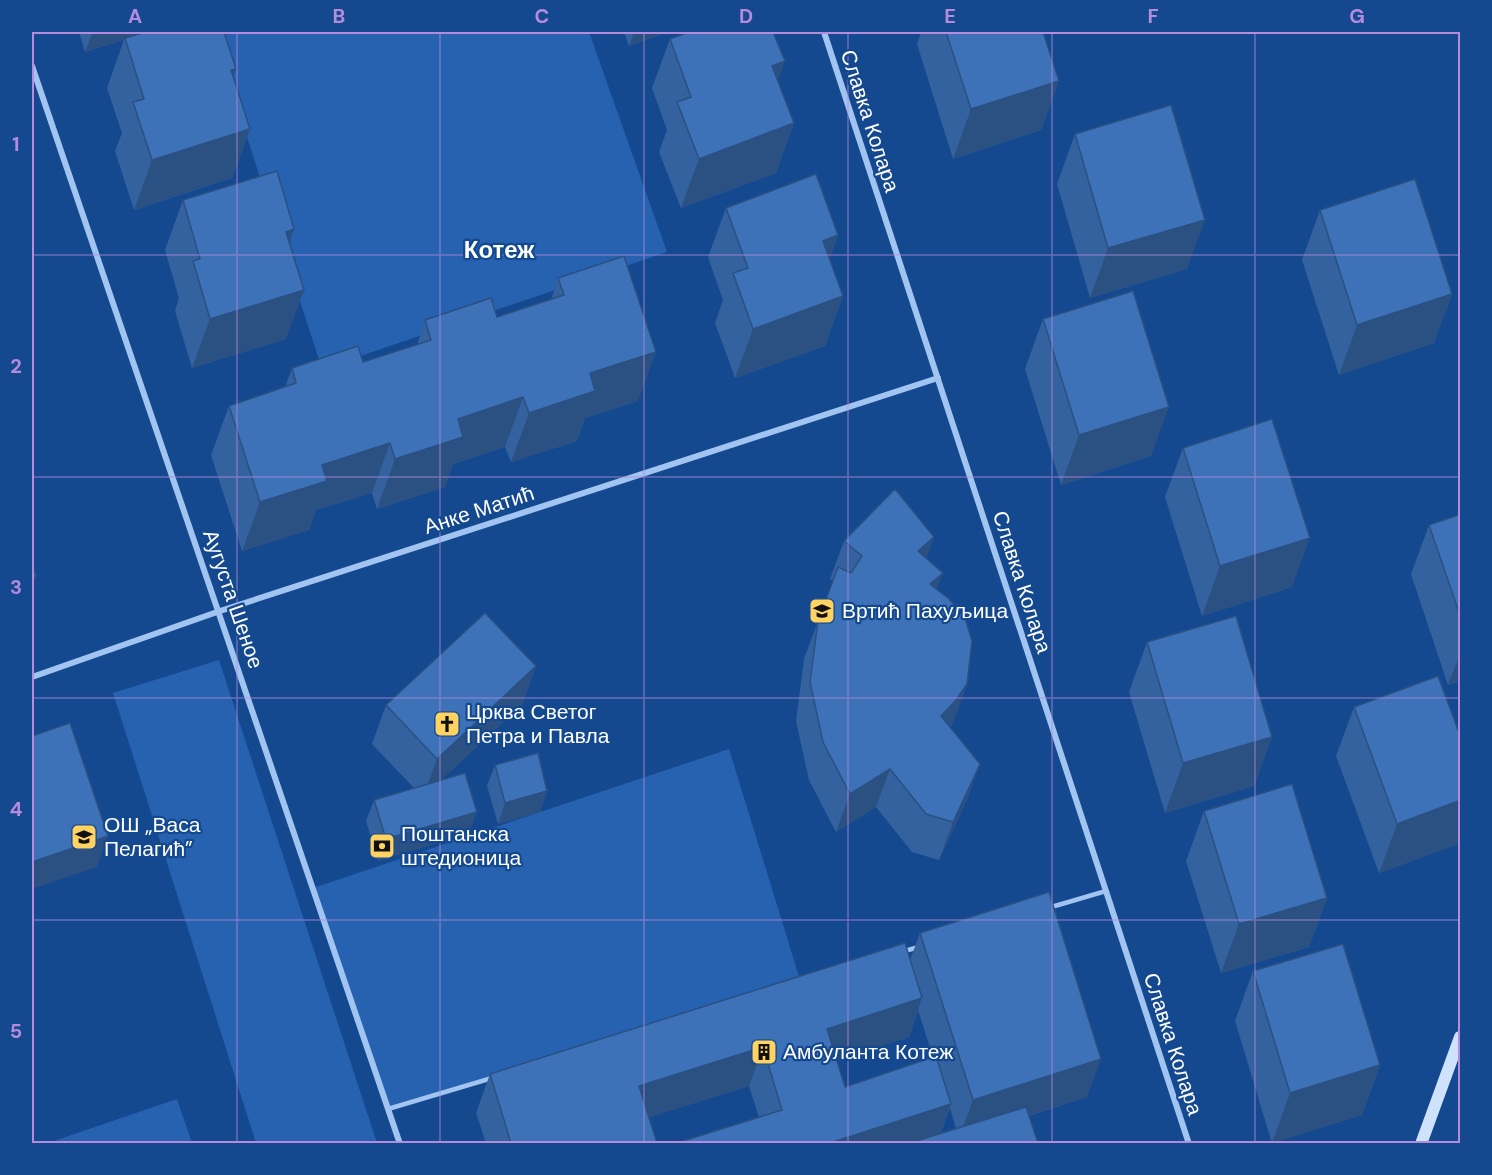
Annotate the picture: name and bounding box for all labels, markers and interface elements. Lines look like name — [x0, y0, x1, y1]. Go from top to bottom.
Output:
text: A — [128, 3, 142, 29]
text: B — [333, 3, 345, 29]
text: C — [535, 3, 549, 29]
text: D — [739, 3, 753, 29]
text: E — [944, 3, 956, 29]
text: F — [1147, 3, 1159, 29]
text: G — [1349, 3, 1365, 29]
street label: Славка Колара — [834, 46, 906, 196]
text: 1 — [12, 131, 20, 157]
district label: Котеж — [464, 234, 535, 265]
text: 2 — [10, 353, 22, 379]
street label: Анке Матић — [420, 479, 538, 541]
street label: Славка Колара — [986, 507, 1058, 657]
street label: Аугуста Шеное — [196, 526, 270, 672]
text: 3 — [10, 574, 22, 600]
school or university icon: Вртић Пахуљица — [807, 596, 837, 626]
place label: Вртић Пахуљица — [842, 597, 1008, 625]
place label: Црква Светог Петра и Павла — [466, 698, 610, 750]
church icon: Црква Светог Петра и Павла — [432, 709, 462, 739]
text: 4 — [10, 796, 23, 822]
place label: ОШ „Васа Пелагић” — [104, 811, 201, 863]
place label: Поштанска штедионица — [401, 820, 521, 872]
school or university icon: ОШ „Васа Пелагић” — [69, 822, 99, 852]
bank icon: Поштанска штедионица — [367, 831, 397, 861]
street label: Славка Колара — [1137, 969, 1209, 1119]
text: 5 — [10, 1018, 22, 1044]
building icon: Амбуланта Котеж — [749, 1037, 779, 1067]
place label: Амбуланта Котеж — [783, 1038, 953, 1066]

